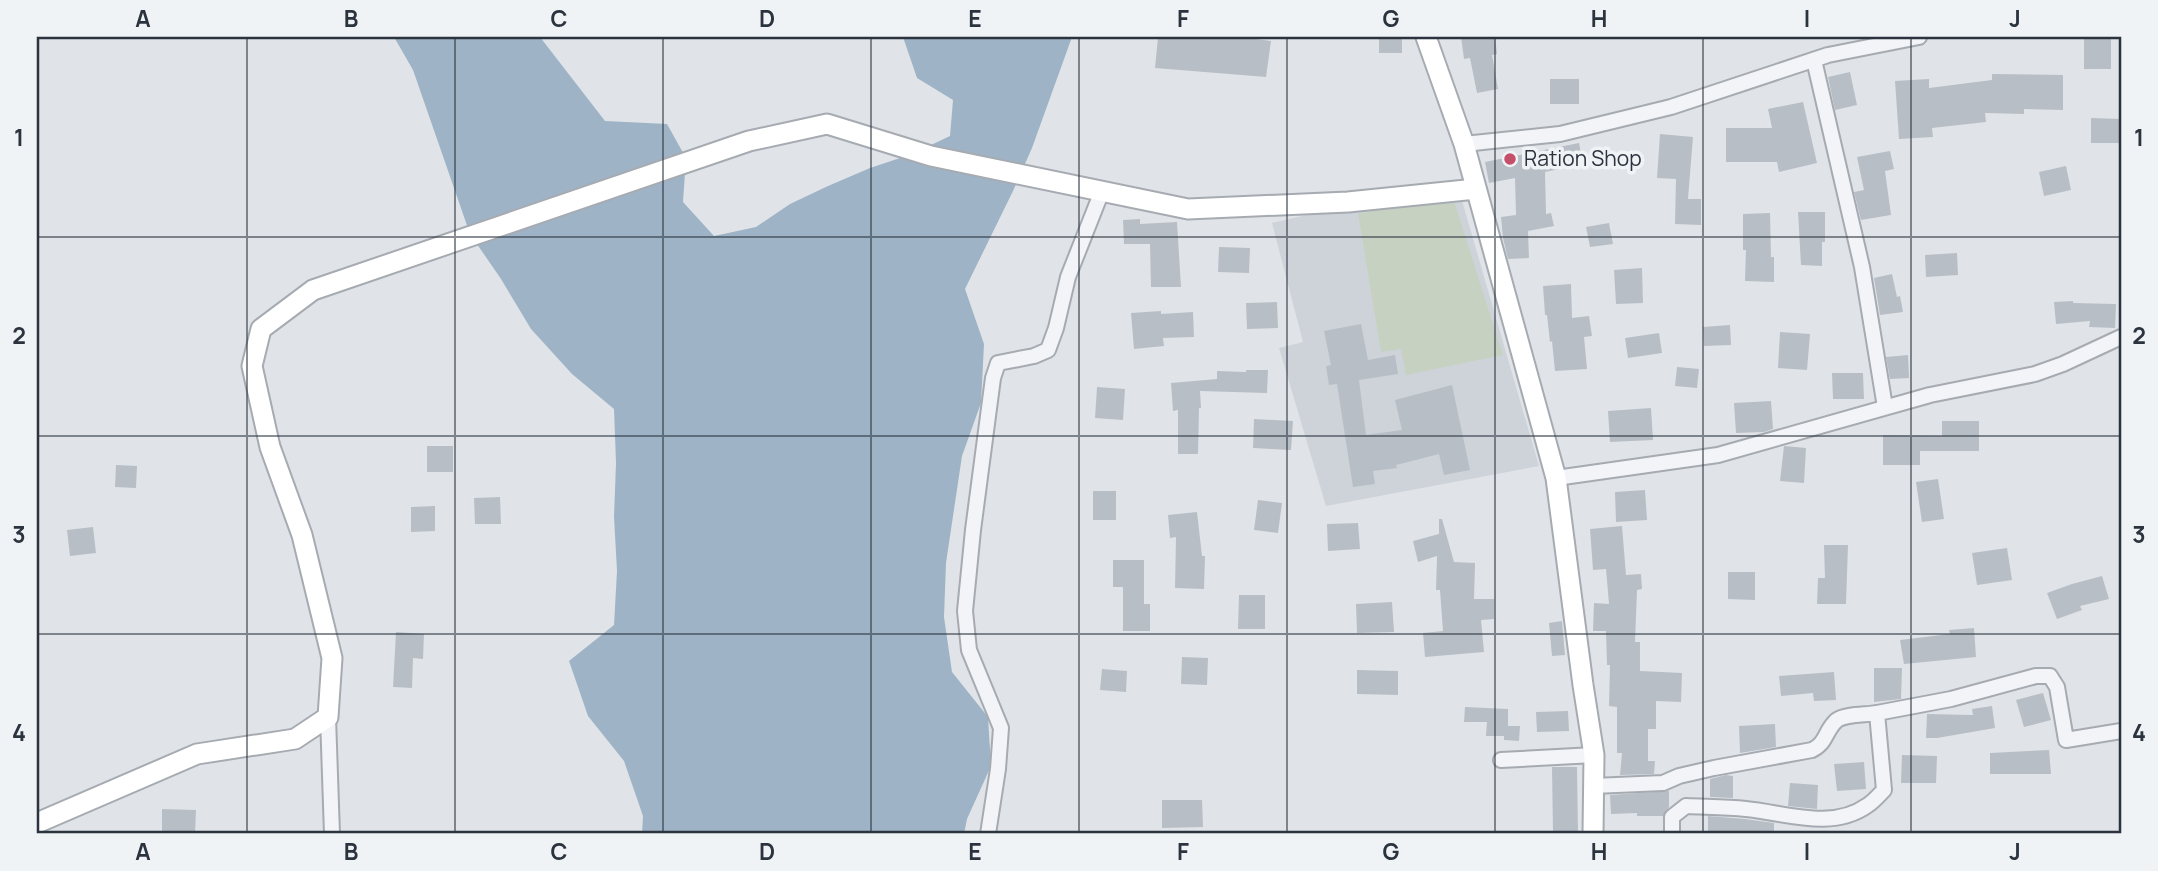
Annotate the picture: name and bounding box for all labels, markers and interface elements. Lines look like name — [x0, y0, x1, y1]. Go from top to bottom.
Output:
text: A — [135, 2, 151, 34]
text: B — [344, 2, 358, 34]
text: C — [551, 2, 568, 34]
text: D — [759, 2, 775, 34]
text: E — [968, 2, 982, 34]
text: F — [1177, 2, 1189, 34]
text: G — [1383, 2, 1400, 34]
text: H — [1591, 2, 1607, 34]
text: I — [1804, 2, 1810, 34]
text: J — [2009, 2, 2021, 34]
text: 1 — [14, 121, 24, 153]
text: 1 — [2134, 121, 2144, 153]
place label: Ration Shop — [1524, 144, 1642, 172]
marker: Ration Shop — [1502, 151, 1518, 167]
text: 2 — [12, 319, 26, 351]
text: 2 — [2132, 319, 2146, 351]
text: 3 — [12, 518, 26, 550]
text: 3 — [2132, 518, 2146, 550]
text: 4 — [12, 716, 26, 748]
text: 4 — [2132, 716, 2146, 748]
text: A — [135, 835, 151, 867]
text: B — [344, 835, 358, 867]
text: C — [551, 835, 568, 867]
text: D — [759, 835, 775, 867]
text: E — [968, 835, 982, 867]
text: F — [1177, 835, 1189, 867]
text: G — [1383, 835, 1400, 867]
text: H — [1591, 835, 1607, 867]
text: I — [1804, 835, 1810, 867]
text: J — [2009, 835, 2021, 867]

